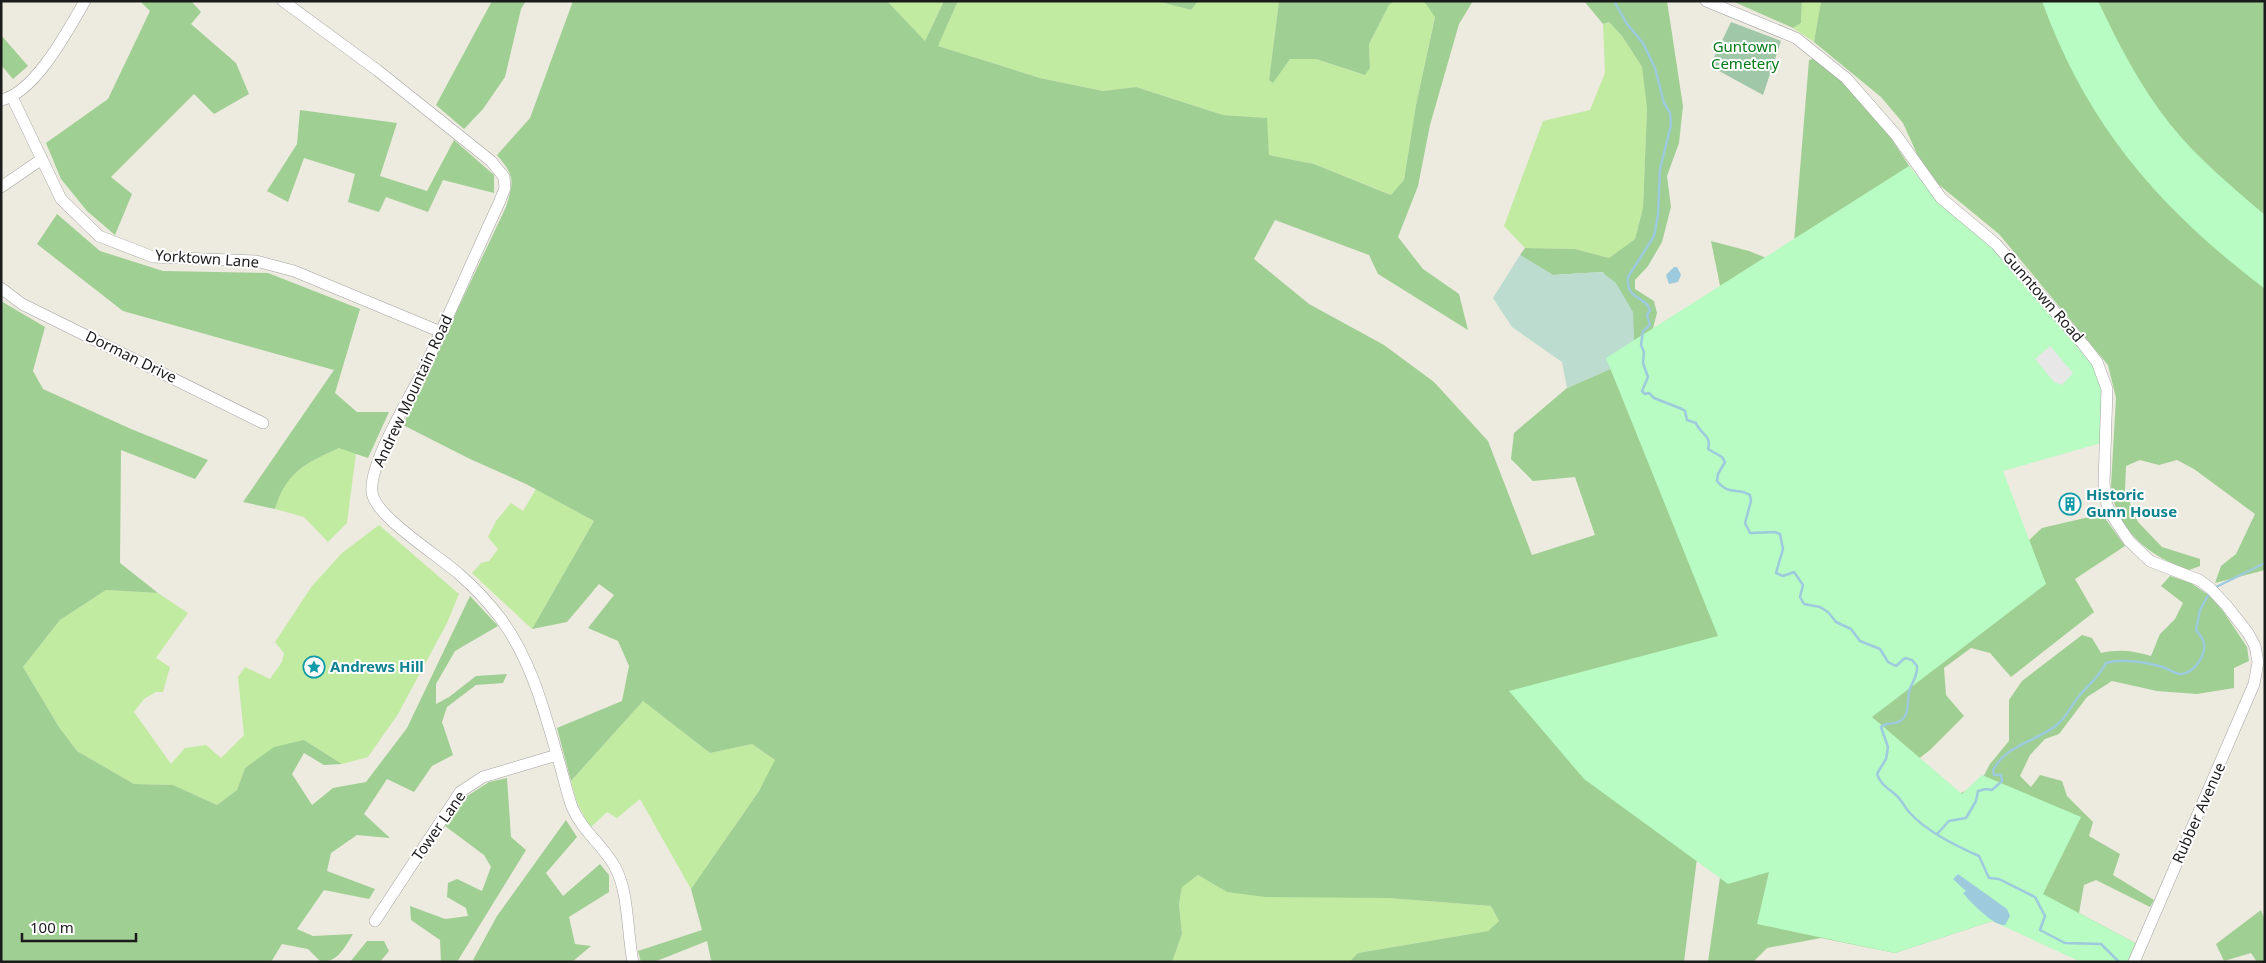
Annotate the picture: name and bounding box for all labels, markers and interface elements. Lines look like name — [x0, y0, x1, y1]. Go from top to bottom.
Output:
park label: Guntown Cemetery — [1711, 36, 1779, 73]
street label: Yorktown Lane — [154, 244, 260, 272]
street label: Gunntown Road — [1999, 247, 2089, 346]
street label: Andrew Mountain Road — [368, 311, 456, 470]
street label: Dorman Drive — [83, 325, 180, 387]
place label: Historic Gunn House — [2086, 484, 2177, 521]
building icon: Historic Gunn House — [2058, 492, 2082, 516]
place icon: Andrews Hill — [302, 655, 326, 679]
place label: Andrews Hill — [330, 656, 424, 676]
street label: Rubber Avenue — [2167, 759, 2229, 866]
street label: Tower Lane — [407, 787, 469, 864]
scale bar — [22, 910, 136, 942]
text: 100 m — [30, 917, 74, 937]

